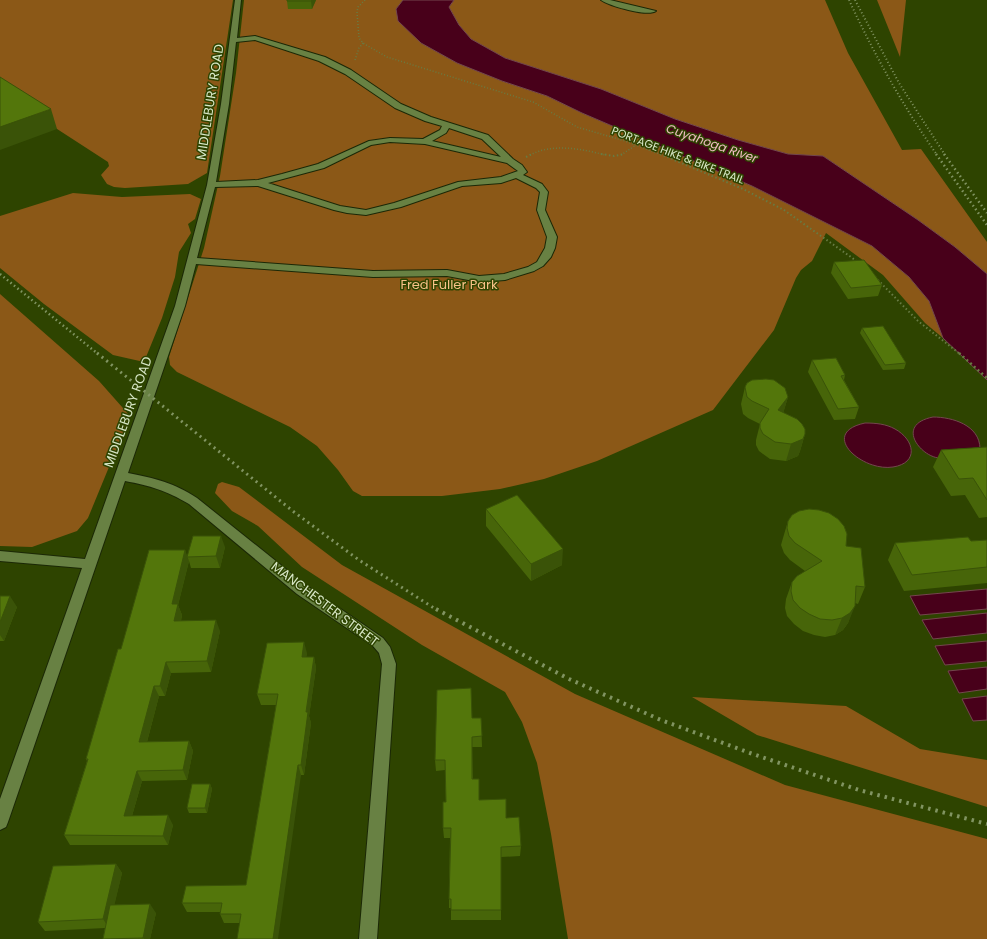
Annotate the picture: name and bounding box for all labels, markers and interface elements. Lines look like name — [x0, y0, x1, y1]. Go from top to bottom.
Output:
street label: MIDDLEBURY ROAD — [191, 43, 229, 161]
water label: Cuyahoga River — [664, 119, 761, 167]
street label: PORTAGE HIKE & BIKE TRAIL — [609, 122, 747, 188]
park label: Fred Fuller Park — [400, 275, 498, 294]
street label: MIDDLEBURY ROAD — [99, 354, 157, 470]
street label: MANCHESTER STREET — [267, 557, 383, 651]

